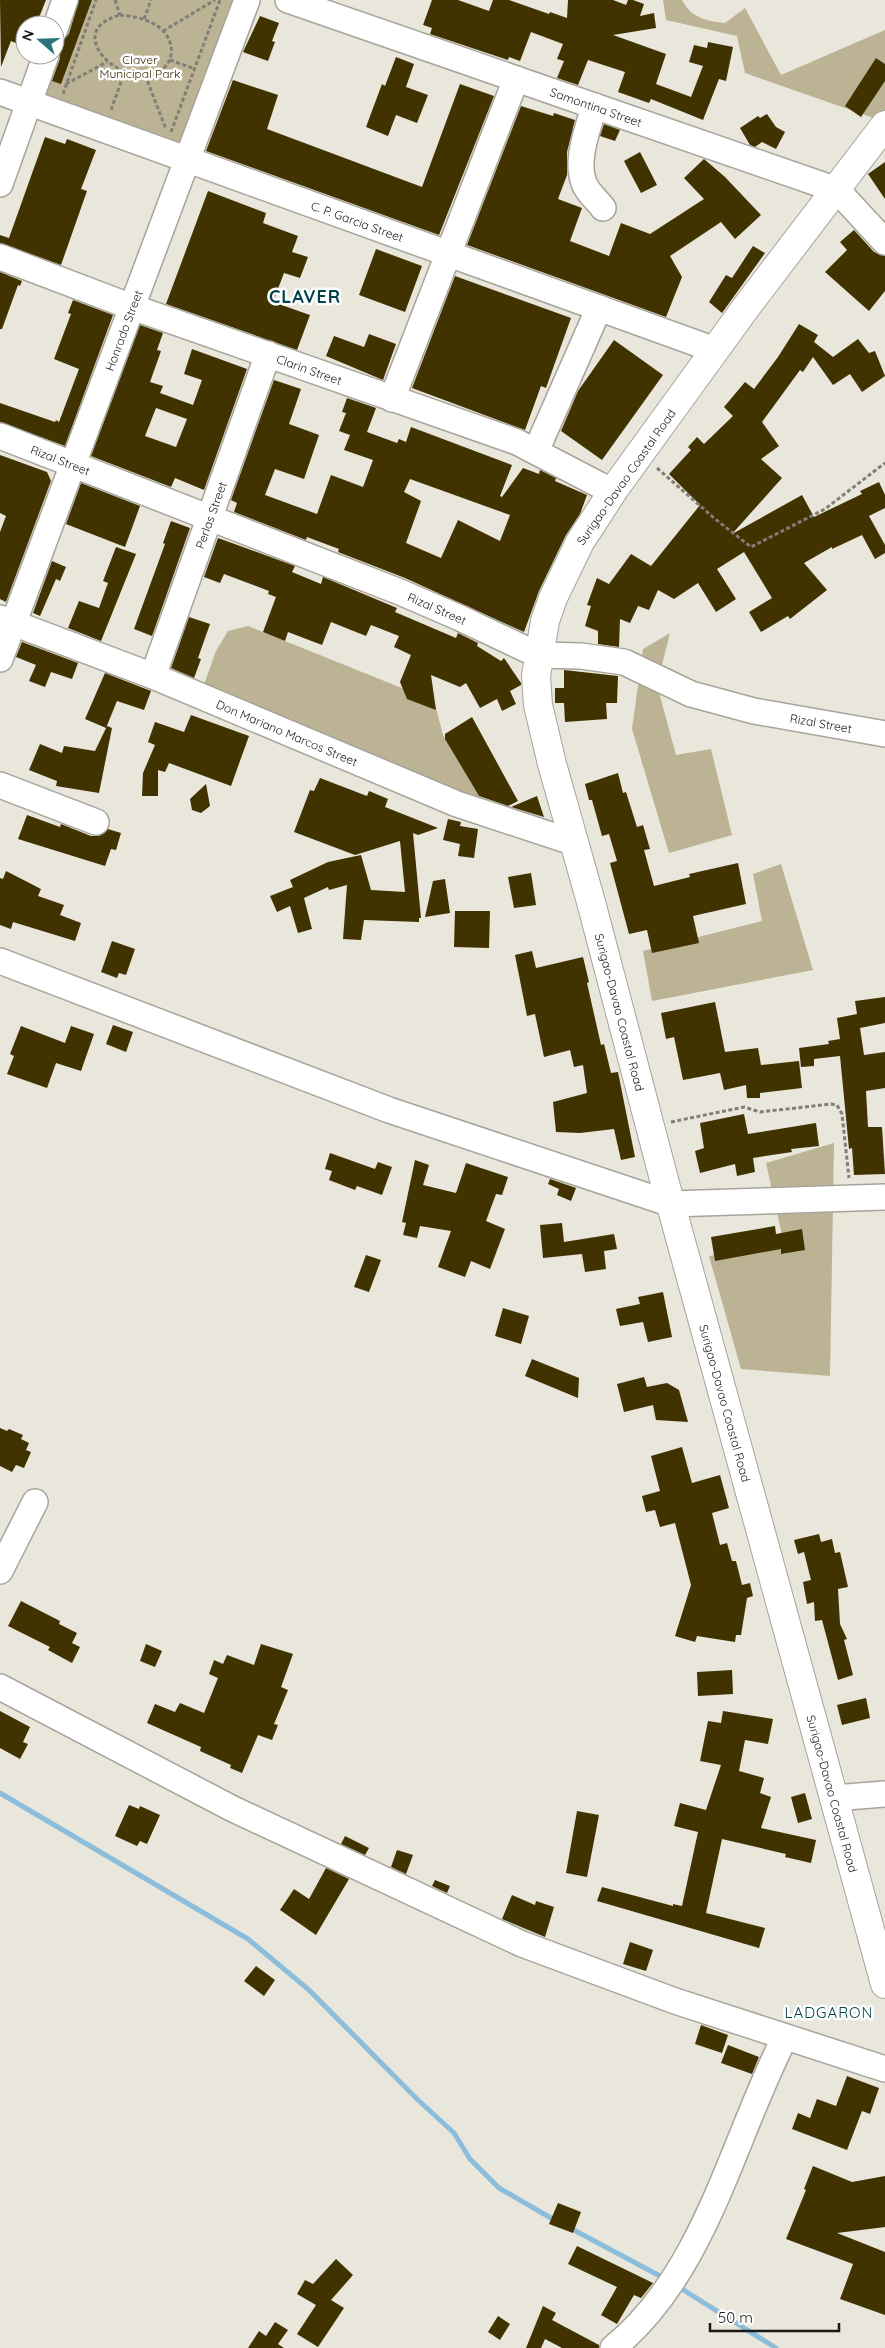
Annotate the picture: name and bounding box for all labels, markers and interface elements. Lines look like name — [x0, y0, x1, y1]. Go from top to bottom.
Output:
north arrow — [15, 15, 65, 65]
text: N — [18, 28, 38, 43]
park label: Claver Municipal Park — [99, 52, 181, 81]
street label: Samontina Street — [548, 84, 644, 129]
street label: C. P. Garcia Street — [309, 197, 406, 245]
district label: CLAVER — [269, 285, 341, 308]
street label: Honrado Street — [101, 288, 145, 373]
street label: Clarin Street — [275, 351, 344, 388]
street label: Surigao-Davao Coastal Road — [573, 406, 679, 548]
street label: Rizal Street — [29, 441, 92, 478]
street label: Perlas Street — [192, 479, 229, 551]
street label: Rizal Street — [406, 589, 469, 628]
street label: Don Mariano Marcos Street — [214, 696, 360, 769]
street label: Rizal Street — [789, 710, 853, 736]
street label: Surigao-Davao Coastal Road — [592, 932, 648, 1093]
street label: Surigao-Davao Coastal Road — [697, 1323, 754, 1484]
street label: Surigao-Davao Coastal Road — [804, 1713, 861, 1874]
district label: LADGARON — [785, 2003, 873, 2022]
scale bar — [710, 2300, 839, 2332]
text: 50 m — [718, 2308, 753, 2327]

